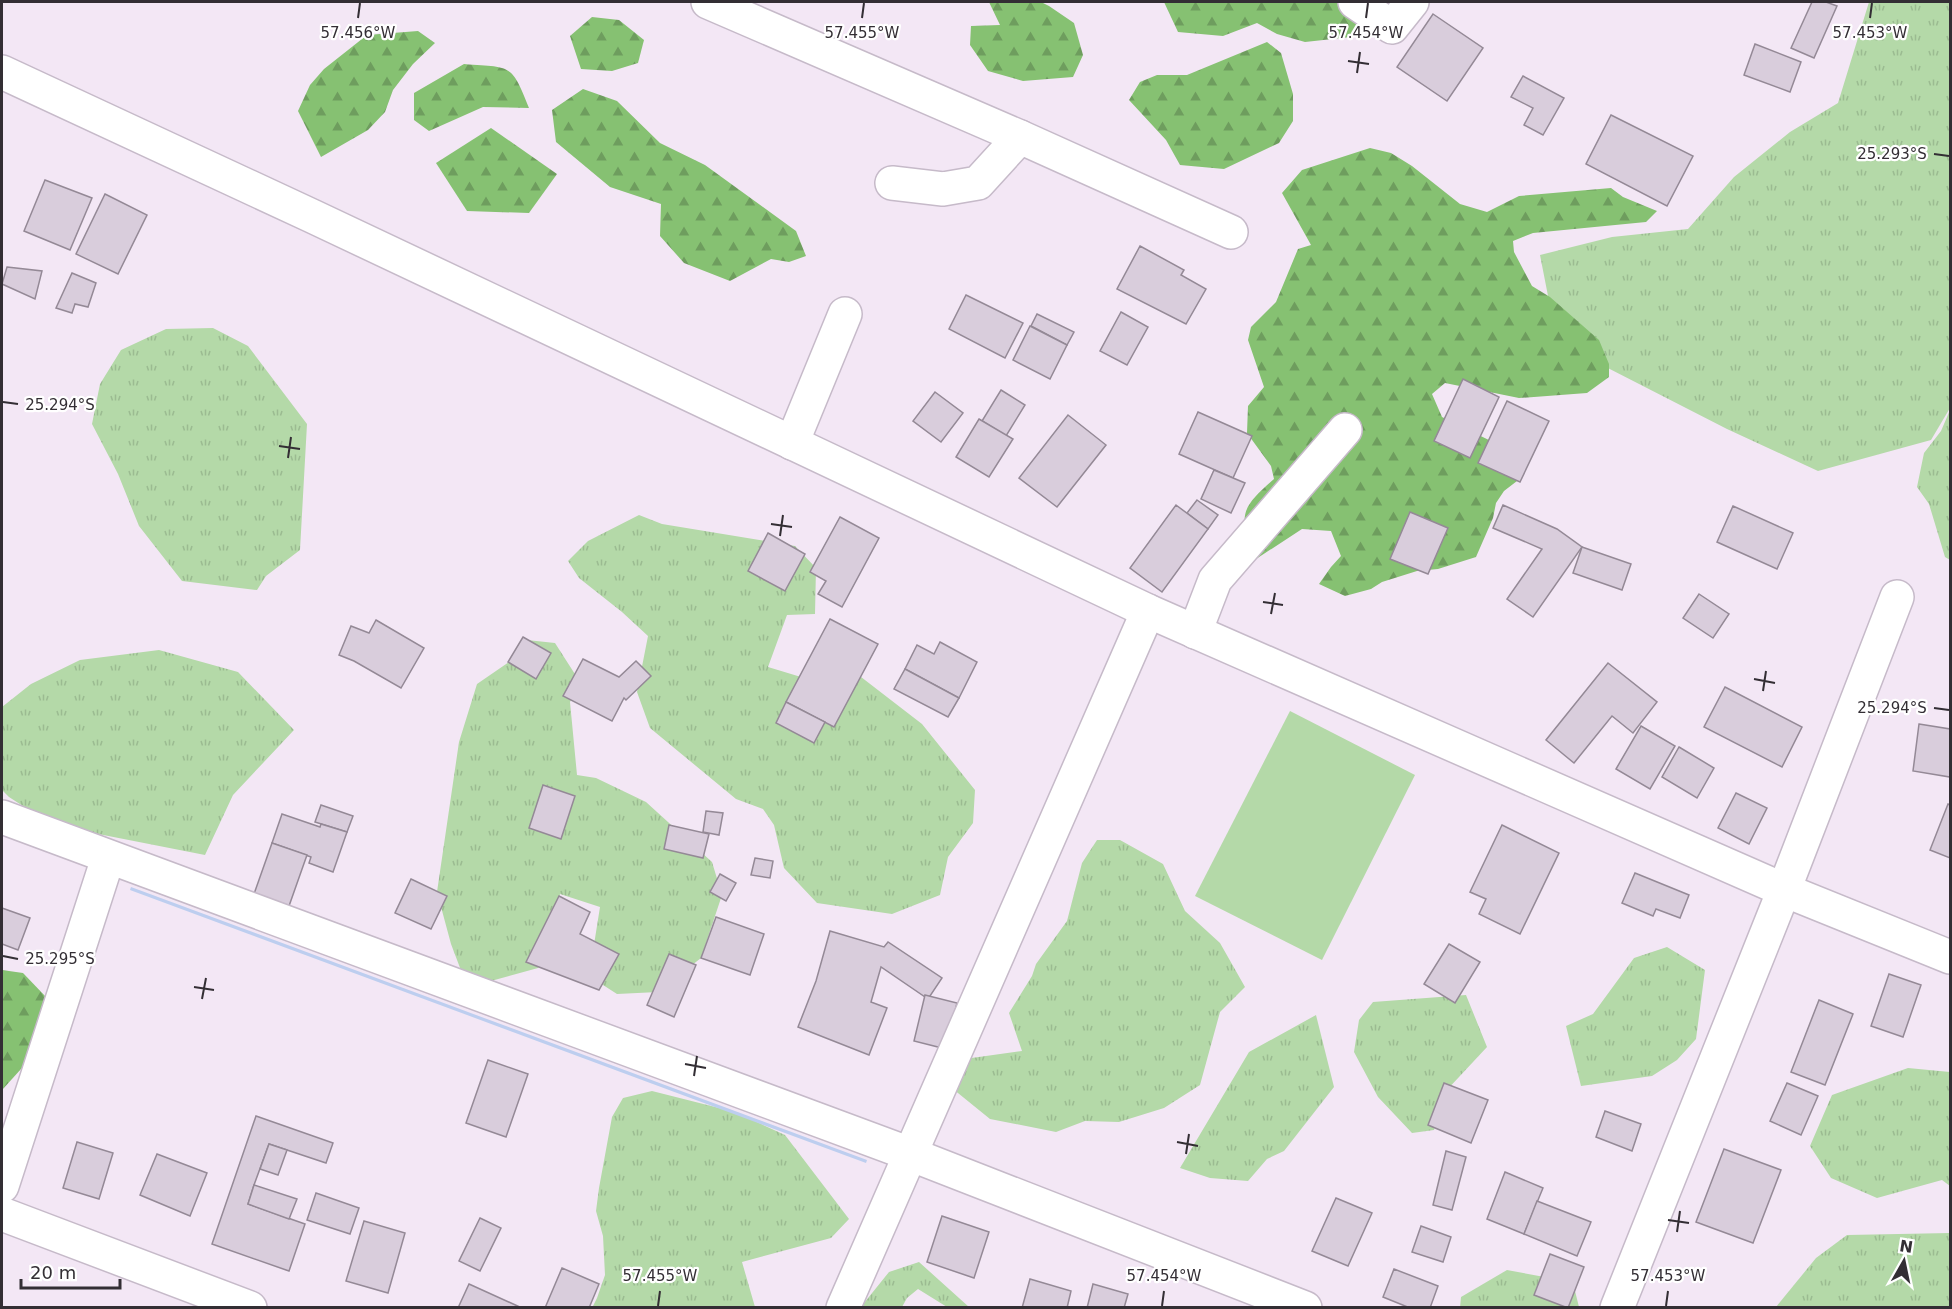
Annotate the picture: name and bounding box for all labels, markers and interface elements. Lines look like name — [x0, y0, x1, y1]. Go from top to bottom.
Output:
text: 57.456°W — [321, 24, 396, 42]
text: 57.455°W — [825, 24, 900, 42]
text: 57.454°W — [1329, 24, 1404, 42]
text: 57.453°W — [1833, 24, 1908, 42]
text: 25.293°S — [1857, 145, 1927, 163]
text: 25.294°S — [25, 396, 95, 414]
text: 25.294°S — [1857, 699, 1927, 717]
text: 25.295°S — [25, 950, 95, 968]
north arrow — [1874, 1231, 1934, 1291]
text: N — [1898, 1236, 1914, 1257]
scale bar — [21, 1252, 120, 1290]
text: 20 m — [30, 1262, 76, 1283]
text: 57.455°W — [623, 1267, 698, 1285]
text: 57.454°W — [1127, 1267, 1202, 1285]
text: 57.453°W — [1631, 1267, 1706, 1285]

